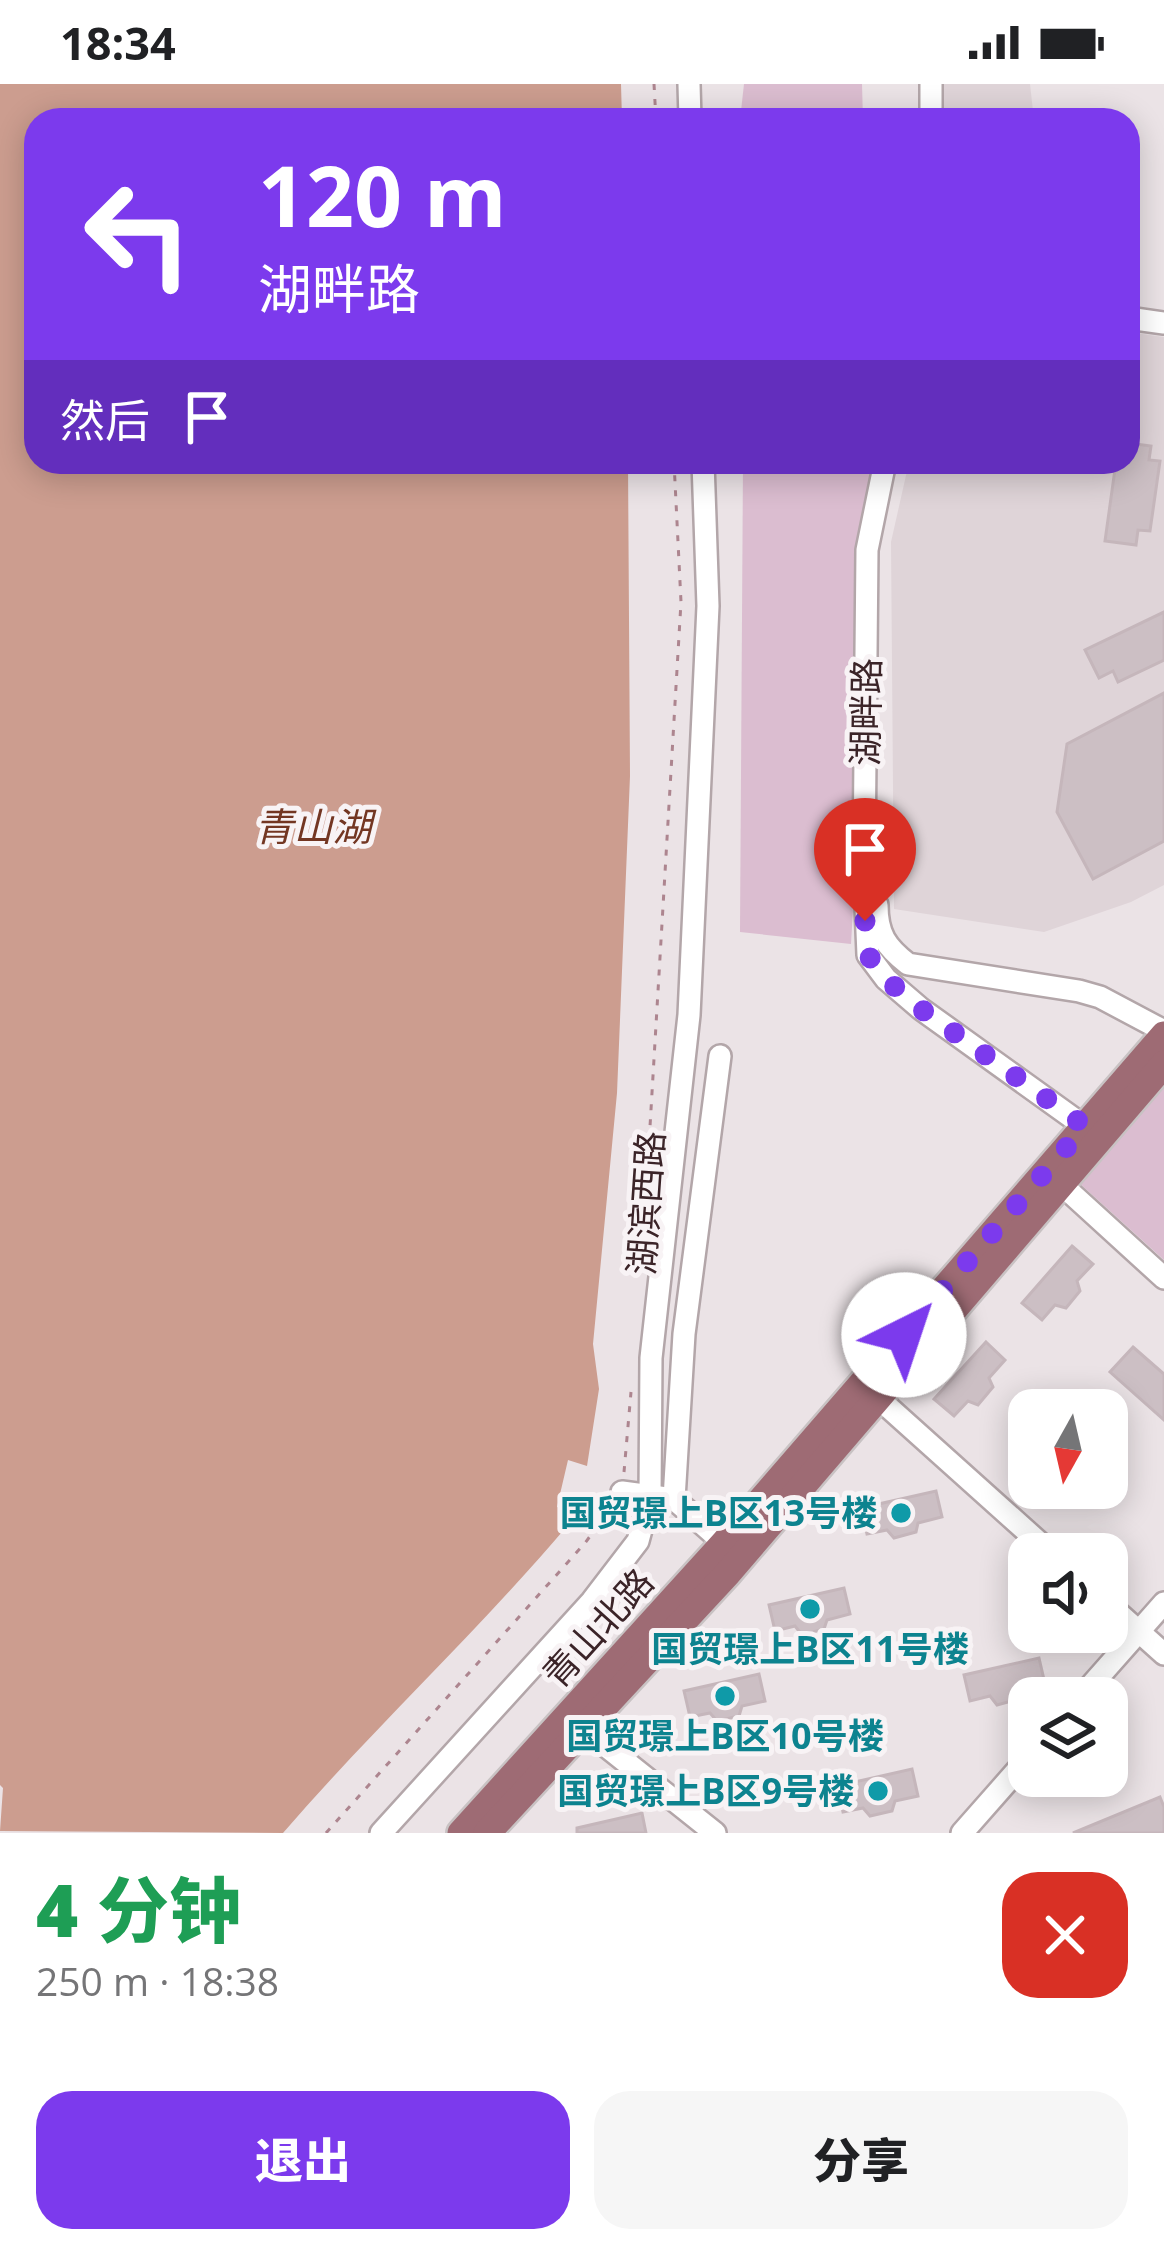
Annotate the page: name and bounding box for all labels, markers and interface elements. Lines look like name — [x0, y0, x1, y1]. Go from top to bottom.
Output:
text: 18:34 — [60, 12, 176, 73]
text: 120 m — [258, 137, 506, 252]
icon: left — [60, 156, 216, 312]
text: 湖畔路 — [258, 251, 420, 325]
icon: arrive — [174, 384, 240, 450]
text: 然后 — [60, 389, 150, 450]
street label: 湖畔路 — [840, 658, 891, 766]
pin — [814, 798, 916, 921]
water label: 青山湖 — [254, 799, 377, 852]
icon: arrive — [832, 816, 898, 882]
street label: 湖滨西路 — [616, 1129, 675, 1277]
position arrow — [841, 1272, 967, 1398]
north arrow — [1008, 1389, 1128, 1509]
map controls — [1008, 1389, 1128, 1797]
place label: 国贸璟上B区13号楼 — [560, 1488, 877, 1537]
marker: 国贸璟上B区13号楼 — [888, 1500, 914, 1526]
button: sound — [1008, 1533, 1128, 1653]
street label: 青山北路 — [531, 1558, 664, 1698]
marker: 国贸璟上B区11号楼 — [797, 1596, 823, 1622]
place label: 国贸璟上B区11号楼 — [651, 1624, 969, 1673]
button: layers — [1008, 1677, 1128, 1797]
marker: 国贸璟上B区10号楼 — [712, 1683, 738, 1709]
place label: 国贸璟上B区10号楼 — [566, 1711, 884, 1760]
place label: 国贸璟上B区9号楼 — [557, 1766, 854, 1815]
marker: 国贸璟上B区9号楼 — [865, 1778, 891, 1804]
text: 4 分钟 — [36, 1860, 241, 1958]
button: close — [1002, 1872, 1128, 1998]
text: 250 m · 18:38 — [36, 1954, 279, 2007]
button: 退出 — [36, 2091, 570, 2229]
button: 分享 — [594, 2091, 1128, 2229]

